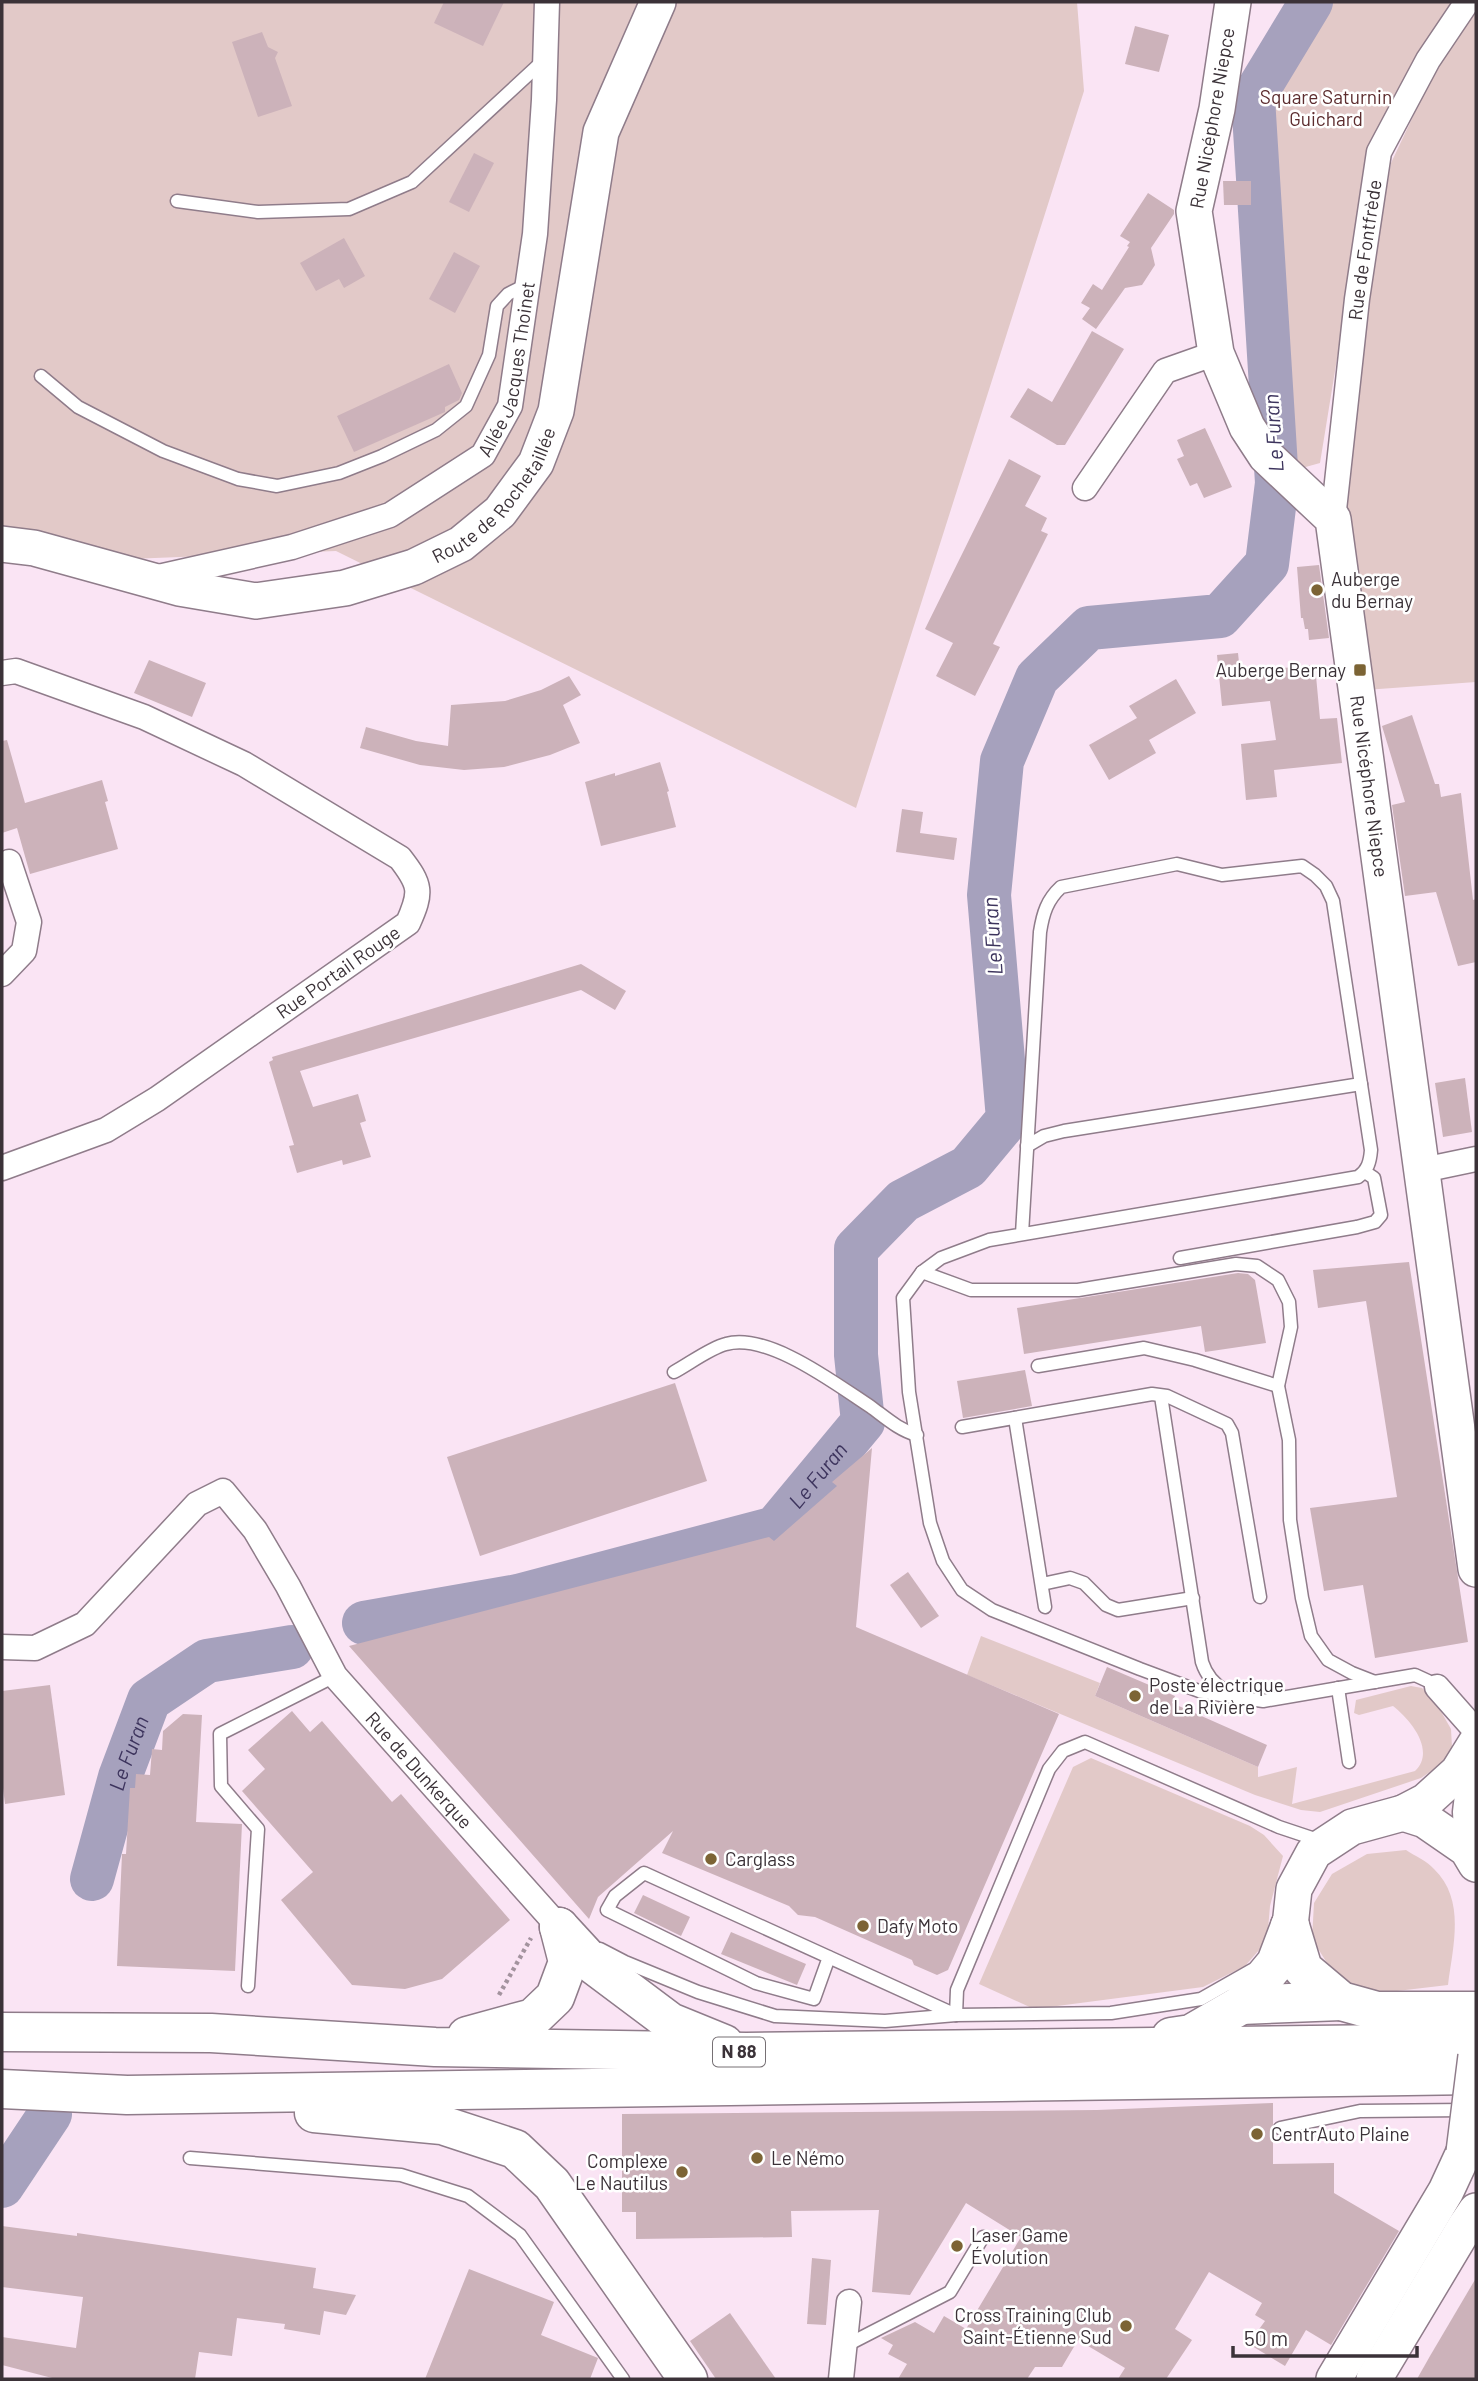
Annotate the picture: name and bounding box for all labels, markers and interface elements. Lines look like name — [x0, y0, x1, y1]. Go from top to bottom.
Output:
street label: Rue Nicéphore Niepce — [1184, 26, 1239, 210]
park label: Square Saturnin Guichard — [1260, 85, 1392, 130]
street label: Rue de Fontfrède — [1343, 178, 1386, 321]
street label: Allée Jacques Thoinet — [472, 280, 539, 460]
water label: Le Furan — [1257, 393, 1288, 473]
street label: Route de Rochetaillée — [428, 424, 560, 567]
place label: Auberge du Bernay — [1331, 567, 1413, 612]
marker: Auberge du Bernay — [1309, 582, 1325, 598]
place label: Auberge Bernay — [1216, 658, 1346, 681]
marker: Auberge Bernay — [1352, 662, 1368, 678]
street label: Rue Nicéphore Niepce — [1346, 694, 1394, 879]
water label: Le Furan — [976, 896, 1007, 976]
street label: Rue Portail Rouge — [271, 920, 404, 1023]
water label: Le Furan — [783, 1437, 852, 1513]
place label: Poste électrique de La Rivière — [1149, 1673, 1284, 1718]
marker: Poste électrique de La Rivière — [1127, 1688, 1143, 1704]
street label: Rue de Dunkerque — [361, 1707, 478, 1833]
water label: Le Furan — [103, 1712, 153, 1793]
place label: Carglass — [725, 1847, 795, 1870]
marker: Carglass — [703, 1851, 719, 1867]
place label: Dafy Moto — [877, 1914, 958, 1937]
marker: Dafy Moto — [855, 1918, 871, 1934]
road number: N 88 — [713, 2038, 765, 2066]
place label: CentrAuto Plaine — [1271, 2122, 1410, 2145]
marker: CentrAuto Plaine — [1249, 2126, 1265, 2142]
place label: Le Némo — [771, 2146, 845, 2169]
place label: Complexe Le Nautilus — [575, 2149, 668, 2194]
marker: Le Némo — [749, 2150, 765, 2166]
marker: Complexe Le Nautilus — [674, 2164, 690, 2180]
place label: Laser Game Évolution — [971, 2223, 1068, 2268]
marker: Laser Game Évolution — [949, 2238, 965, 2254]
place label: Cross Training Club Saint-Étienne Sud — [955, 2303, 1112, 2348]
scale bar — [1233, 2314, 1417, 2358]
marker: Cross Training Club Saint-Étienne Sud — [1118, 2318, 1134, 2334]
text: 50 m — [1244, 2325, 1288, 2350]

